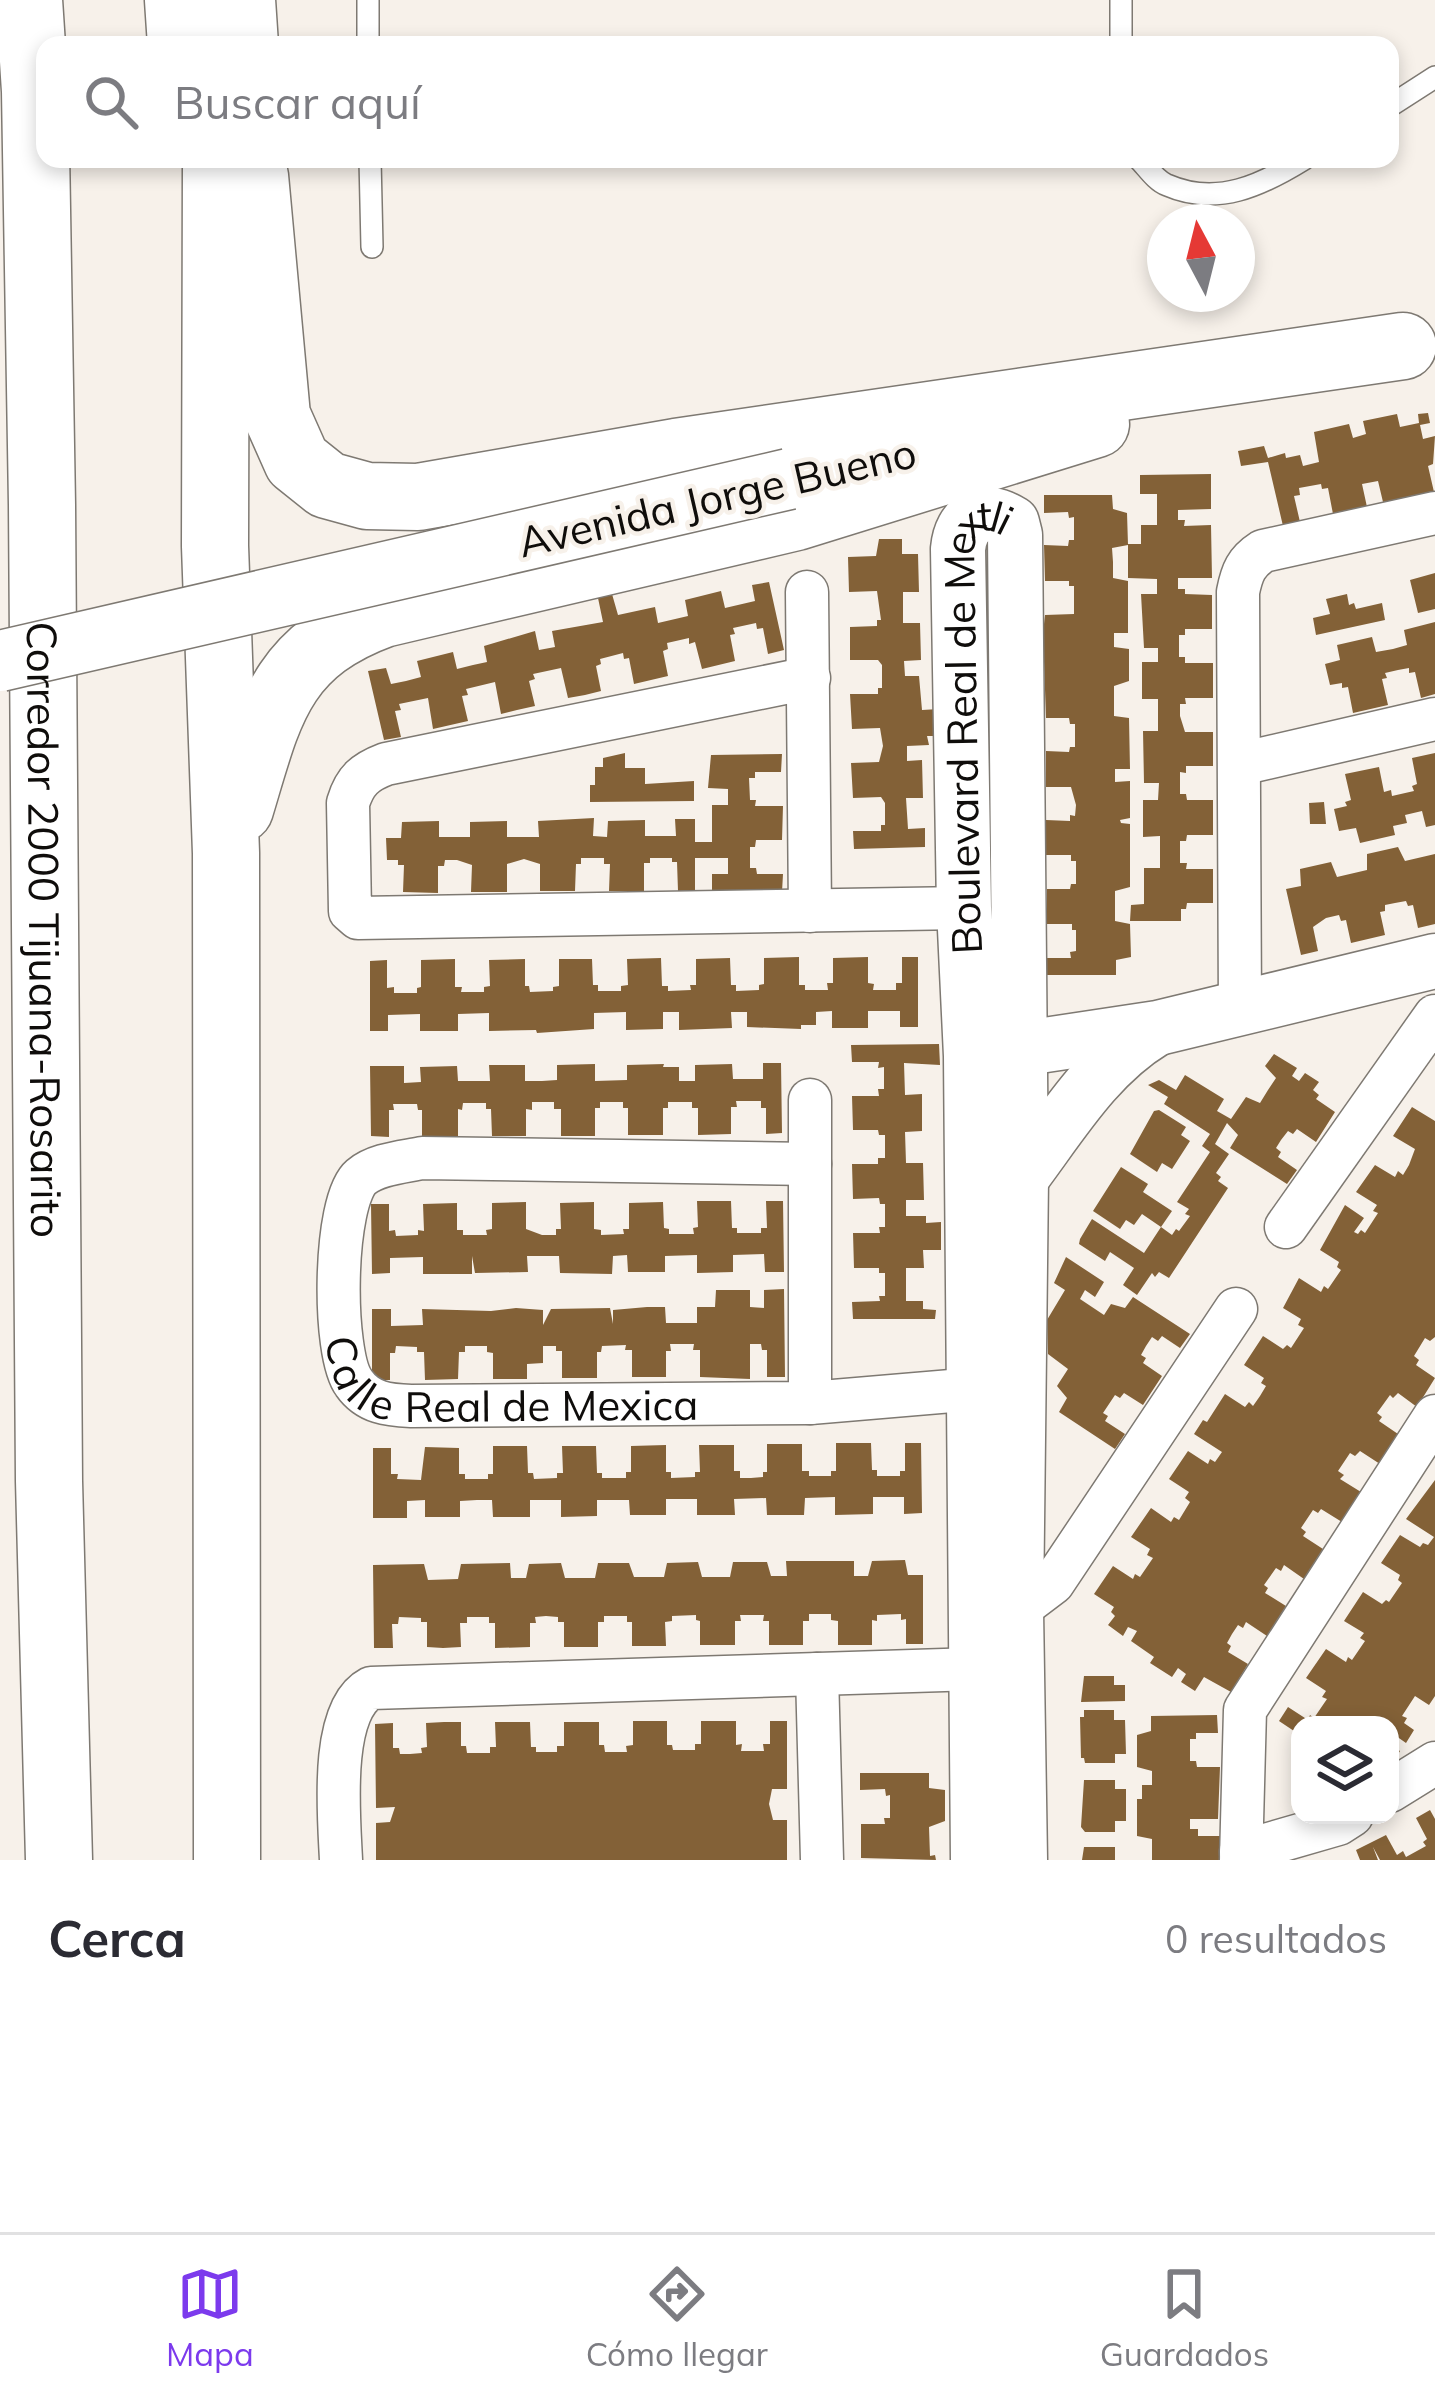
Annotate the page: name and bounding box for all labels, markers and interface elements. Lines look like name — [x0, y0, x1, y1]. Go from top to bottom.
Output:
search box — [36, 36, 1399, 168]
icon: search — [78, 69, 144, 135]
text: Buscar aquí — [174, 74, 421, 130]
north arrow — [1147, 204, 1255, 312]
street label: Avenida Jorge Bueno — [513, 425, 921, 569]
street label: Boulevard Real de Mextli — [931, 488, 1022, 955]
street label: Corredor 2000 Tijuana-Rosarito — [16, 621, 74, 1238]
street label: Calle Real de Mexica — [315, 1332, 699, 1433]
map controls — [1291, 1716, 1399, 1824]
button: layers — [1291, 1716, 1399, 1824]
text: Cerca — [48, 1906, 186, 1970]
text: 0 resultados — [1165, 1914, 1387, 1963]
tab: Mapa — [166, 2261, 254, 2374]
tab: Cómo llegar — [586, 2261, 768, 2374]
tab: Guardados — [1100, 2261, 1269, 2374]

